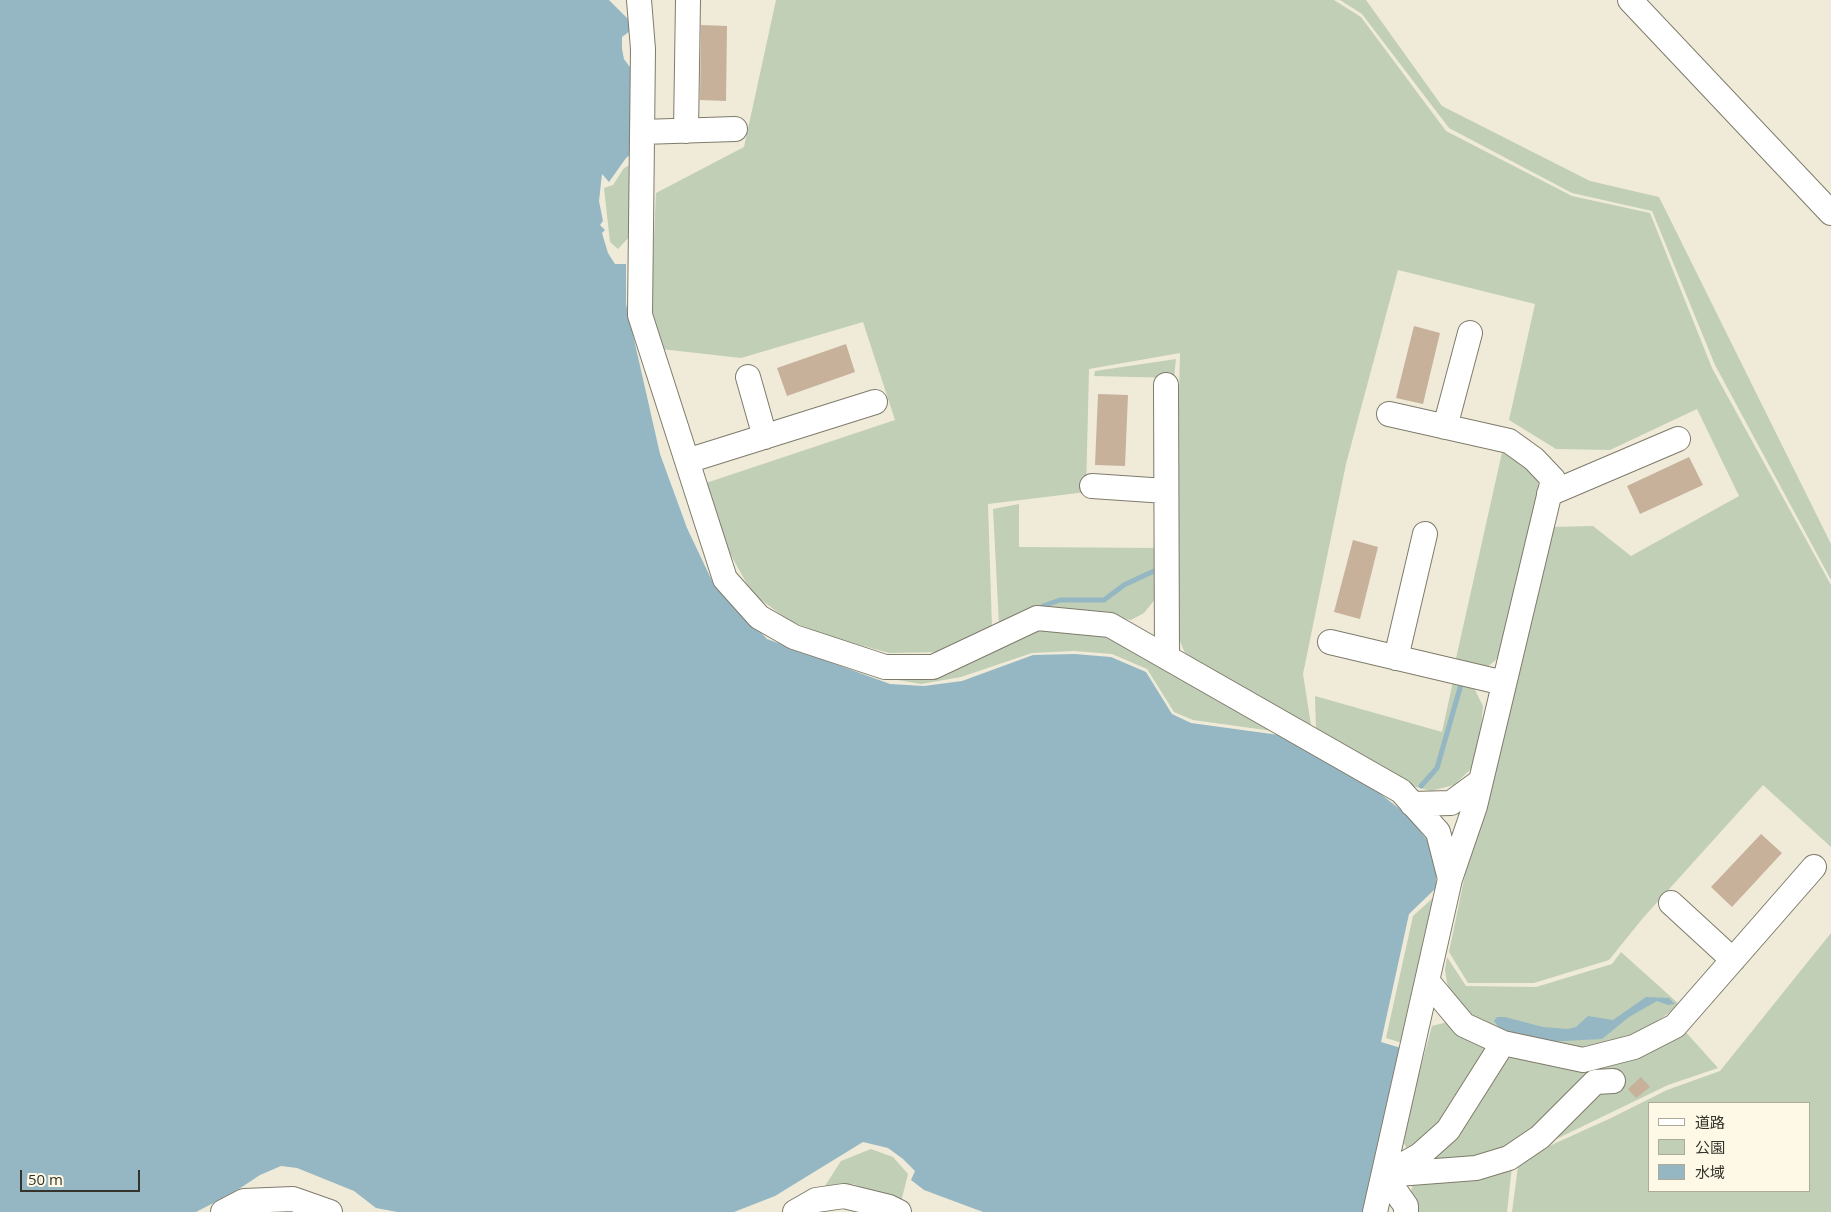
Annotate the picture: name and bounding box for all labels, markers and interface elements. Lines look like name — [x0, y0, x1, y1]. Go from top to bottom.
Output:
legend — [1648, 1102, 1811, 1192]
text: 道路 — [1695, 1112, 1725, 1132]
text: 公園 — [1695, 1137, 1725, 1157]
scale bar — [22, 1160, 142, 1192]
text: 水域 — [1695, 1162, 1725, 1182]
text: 50 m — [28, 1169, 63, 1189]

